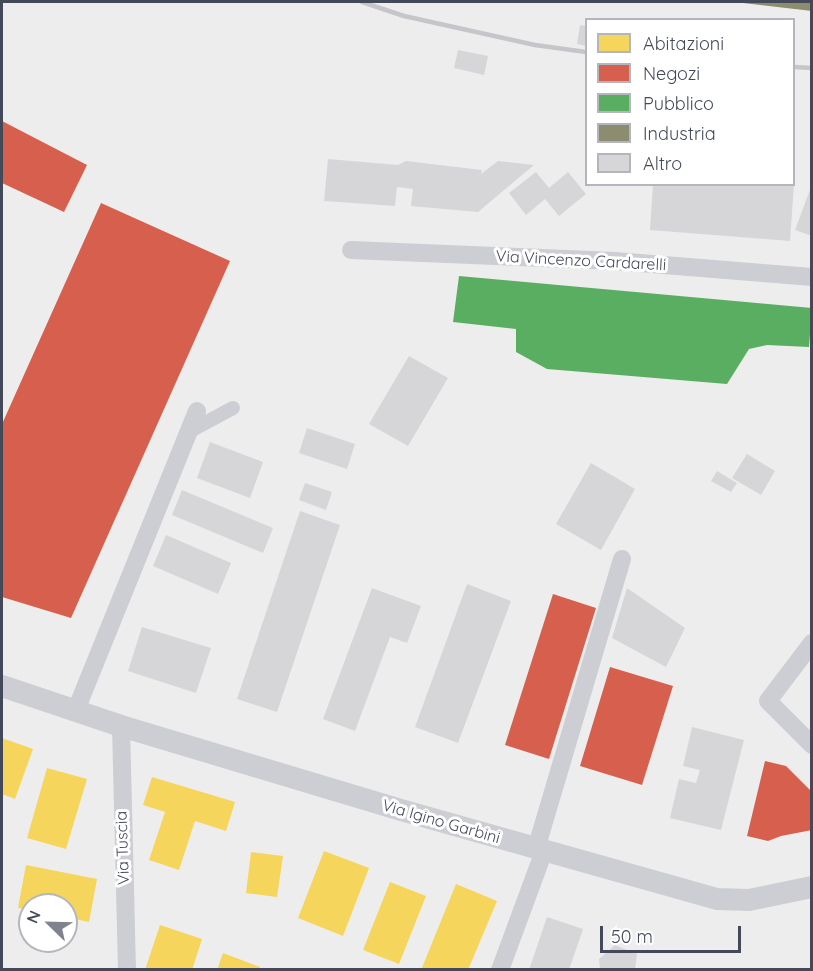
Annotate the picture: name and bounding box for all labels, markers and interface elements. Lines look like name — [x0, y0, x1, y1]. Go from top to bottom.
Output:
legend — [585, 18, 795, 186]
text: Abitazioni — [643, 32, 724, 55]
text: Negozi — [643, 62, 700, 85]
text: Pubblico — [643, 92, 714, 115]
text: Industria — [643, 122, 716, 145]
text: Altro — [643, 152, 682, 175]
street label: Via Vincenzo Cardarelli — [495, 247, 667, 275]
street label: Via Igino Garbini — [380, 796, 502, 848]
street label: Via Tuscia — [112, 811, 134, 885]
north arrow — [18, 893, 78, 953]
text: N — [22, 907, 45, 926]
scale bar — [603, 914, 744, 952]
text: 50 m — [611, 925, 653, 948]

